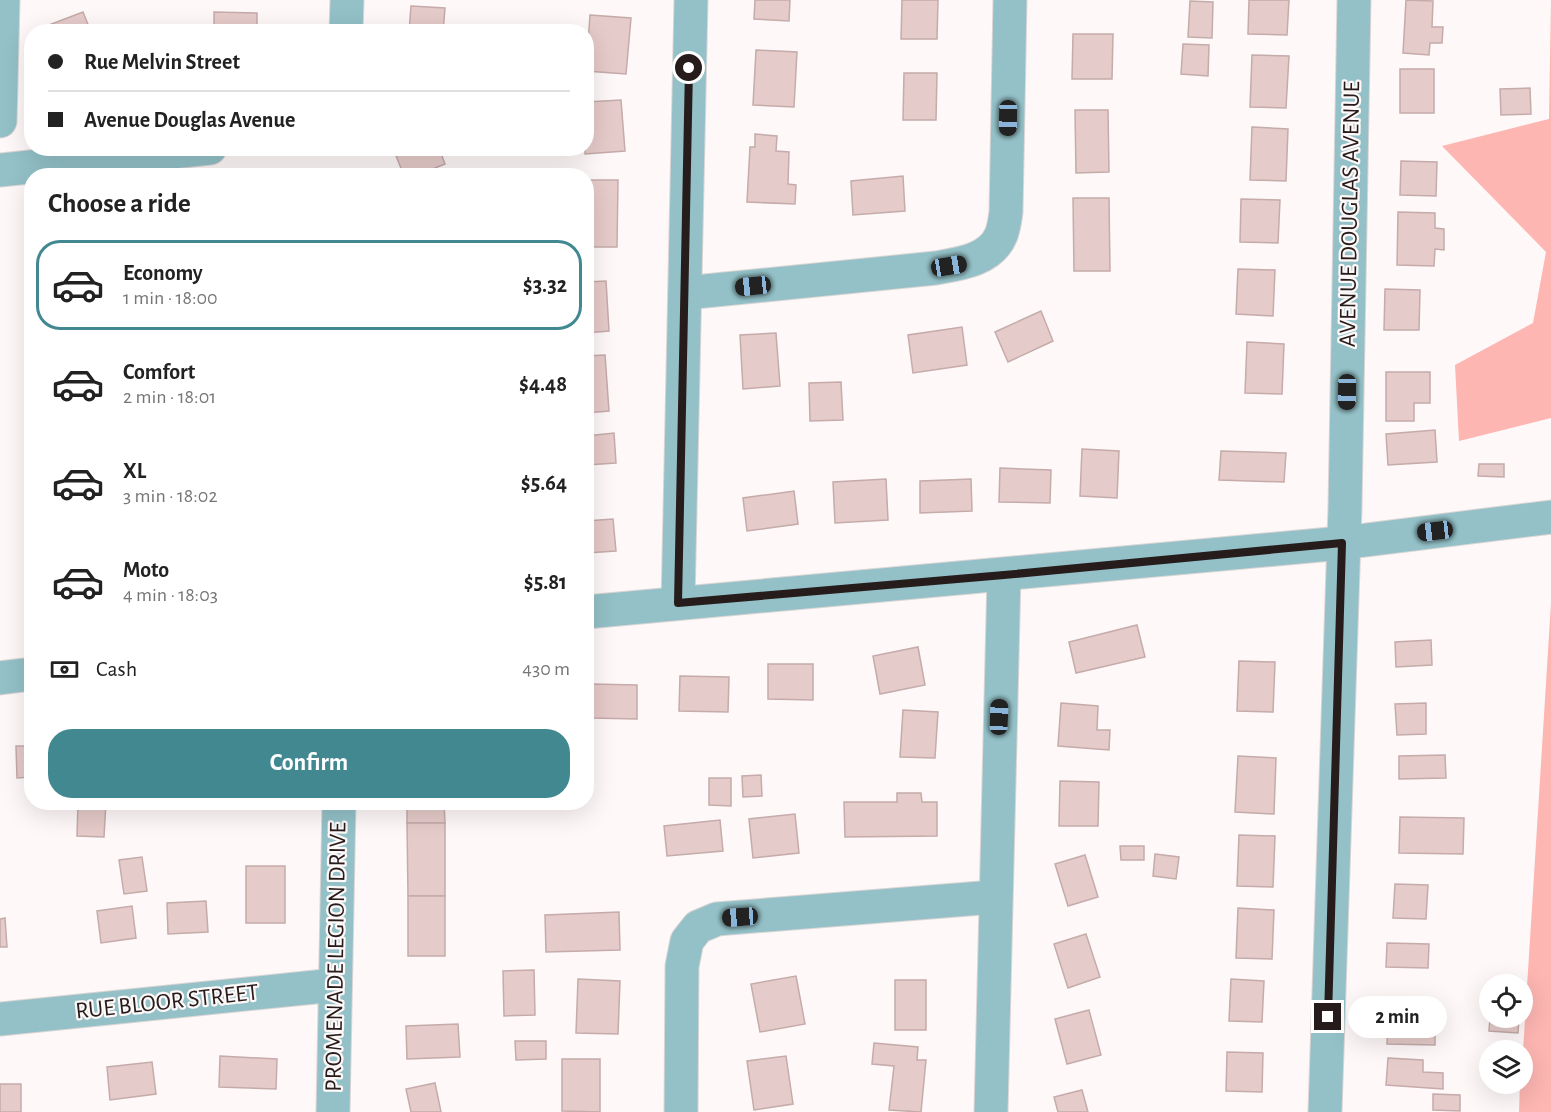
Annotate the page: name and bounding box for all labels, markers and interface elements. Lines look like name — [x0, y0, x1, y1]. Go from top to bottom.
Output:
text: Rue Melvin Street — [84, 51, 240, 73]
route start — [675, 54, 702, 81]
street label: AVENUE DOUGLAS AVENUE — [1336, 80, 1364, 347]
car — [999, 100, 1017, 136]
text: Avenue Douglas Avenue — [84, 109, 295, 131]
text: Choose a ride — [48, 190, 191, 217]
car — [930, 254, 968, 278]
icon: car — [51, 258, 105, 312]
text: Economy — [123, 262, 203, 284]
text: $3.32 — [523, 274, 567, 296]
car — [734, 275, 772, 297]
text: 1 min · 18:00 — [123, 288, 218, 308]
icon: car — [51, 357, 105, 411]
text: Comfort — [123, 361, 195, 383]
text: $4.48 — [519, 373, 567, 395]
car — [1338, 374, 1356, 410]
text: 2 min · 18:01 — [123, 387, 216, 407]
icon: car — [51, 456, 105, 510]
text: XL — [123, 460, 146, 482]
text: $5.64 — [521, 472, 567, 494]
text: 3 min · 18:02 — [123, 486, 217, 506]
car — [1416, 520, 1454, 542]
icon: car — [51, 555, 105, 609]
text: Moto — [123, 559, 169, 581]
text: $5.81 — [524, 571, 567, 593]
text: 4 min · 18:03 — [123, 585, 218, 605]
icon: cash — [48, 653, 81, 686]
text: Cash — [96, 658, 137, 680]
text: 430 m — [522, 659, 570, 679]
car — [989, 699, 1009, 735]
button: Confirm — [48, 729, 570, 798]
street label: PROMENADE LEGION DRIVE — [322, 822, 350, 1092]
car — [721, 907, 759, 927]
map controls — [1479, 974, 1533, 1094]
button: locate — [1479, 974, 1533, 1028]
street label: RUE BLOOR STREET — [74, 980, 260, 1024]
callout: 2 min — [1349, 996, 1448, 1038]
route end — [1314, 1003, 1341, 1030]
text: 2 min — [1375, 1007, 1420, 1027]
button: layers — [1479, 1040, 1533, 1094]

